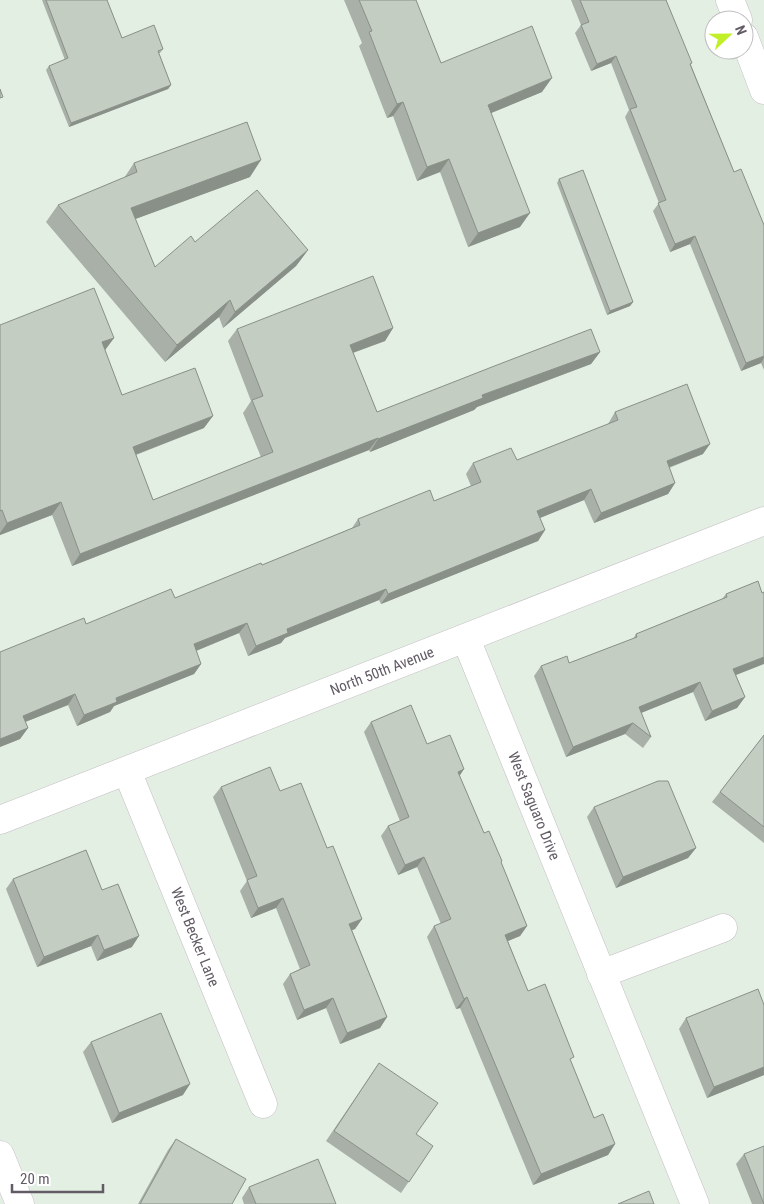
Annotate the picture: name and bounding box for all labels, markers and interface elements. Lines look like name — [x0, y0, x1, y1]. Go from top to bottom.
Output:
north arrow — [704, 10, 754, 60]
text: N — [732, 23, 750, 37]
street label: North 50th Avenue — [327, 643, 437, 699]
street label: West Saguaro Drive — [504, 749, 564, 863]
street label: West Becker Lane — [167, 885, 223, 989]
scale bar — [12, 1162, 104, 1194]
text: 20 m — [20, 1170, 50, 1188]

